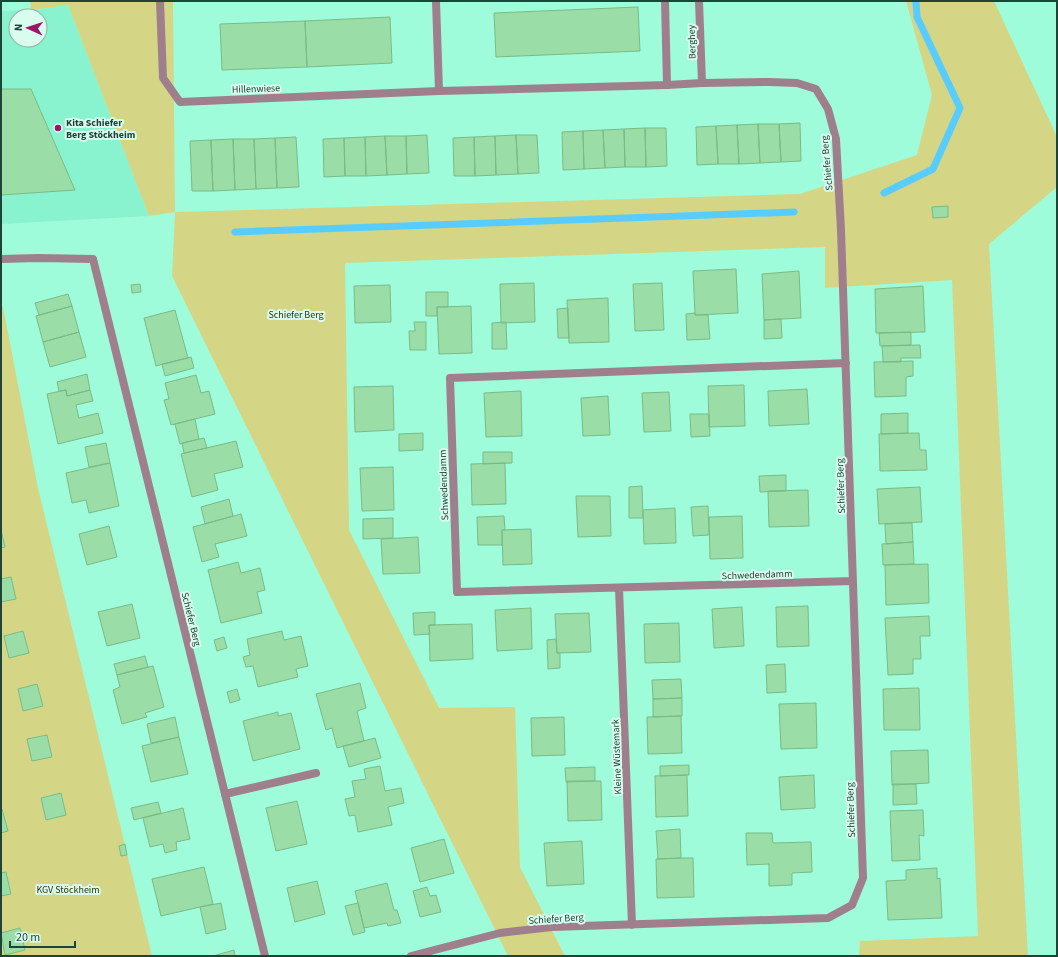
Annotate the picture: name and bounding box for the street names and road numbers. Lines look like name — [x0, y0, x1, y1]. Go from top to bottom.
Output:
street label: Berghey — [684, 24, 700, 59]
street label: Hillenwiese — [232, 81, 280, 97]
street label: Schiefer Berg — [818, 135, 836, 191]
street label: Schwedendamm — [436, 449, 452, 520]
street label: Schiefer Berg — [833, 458, 849, 514]
street label: Schwedendamm — [722, 567, 793, 583]
street label: Schiefer Berg — [178, 591, 205, 648]
street label: Kleine Wüstemark — [609, 719, 625, 795]
street label: Schiefer Berg — [843, 782, 859, 838]
street label: Schiefer Berg — [528, 910, 584, 928]

